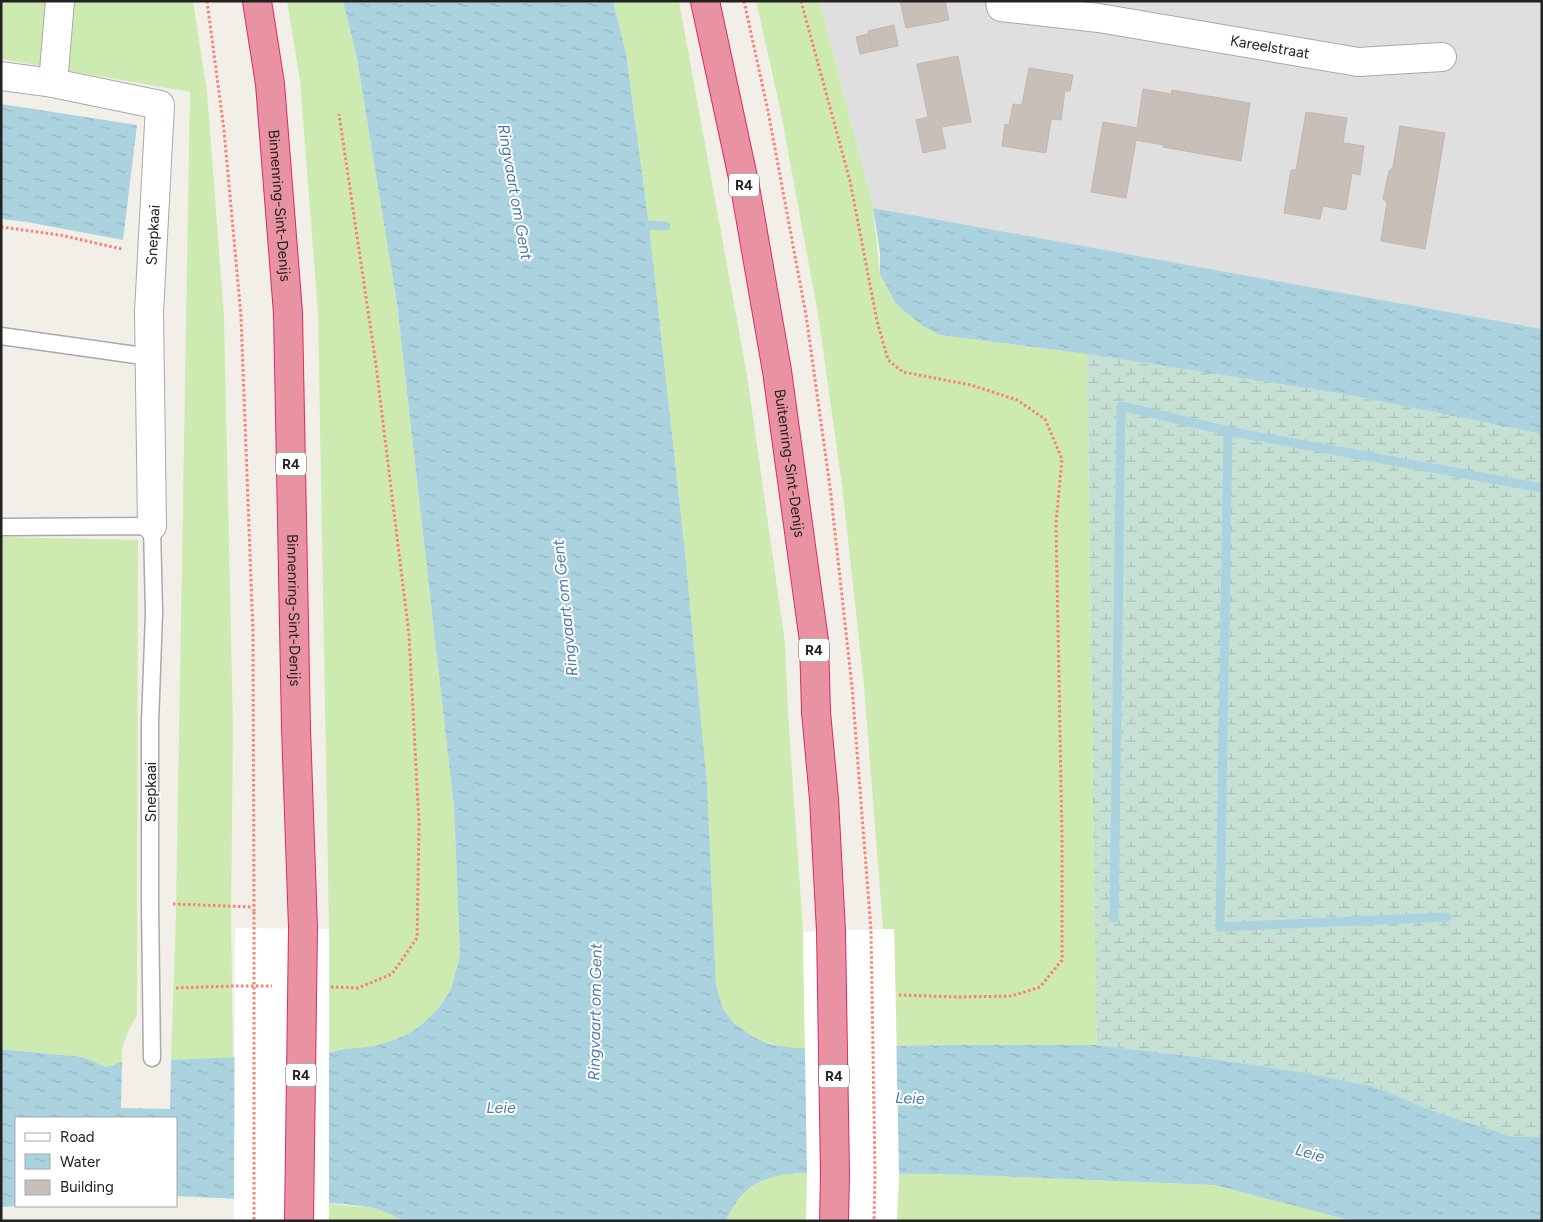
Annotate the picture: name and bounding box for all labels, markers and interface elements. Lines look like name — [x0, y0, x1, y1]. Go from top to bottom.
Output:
street label: Kareelstraat — [1229, 31, 1311, 63]
water label: Ringvaart om Gent — [494, 123, 536, 262]
street label: Binnenring-Sint-Denijs — [265, 129, 295, 282]
road number: R4 — [729, 174, 759, 196]
street label: Snepkaai — [142, 204, 164, 266]
street label: Buitenring-Sint-Denijs — [771, 388, 809, 539]
road number: R4 — [276, 452, 306, 476]
street label: Binnenring-Sint-Denijs — [283, 534, 304, 687]
water label: Ringvaart om Gent — [548, 538, 582, 677]
road number: R4 — [799, 638, 829, 662]
street label: Snepkaai — [142, 762, 160, 822]
water label: Ringvaart om Gent — [584, 942, 606, 1081]
road number: R4 — [286, 1064, 316, 1086]
road number: R4 — [819, 1064, 849, 1088]
water label: Leie — [895, 1088, 925, 1108]
water label: Leie — [486, 1098, 516, 1117]
legend — [15, 1117, 178, 1207]
text: Road — [60, 1128, 95, 1146]
water label: Leie — [1293, 1140, 1327, 1166]
text: Water — [60, 1153, 100, 1171]
text: Building — [60, 1178, 114, 1196]

